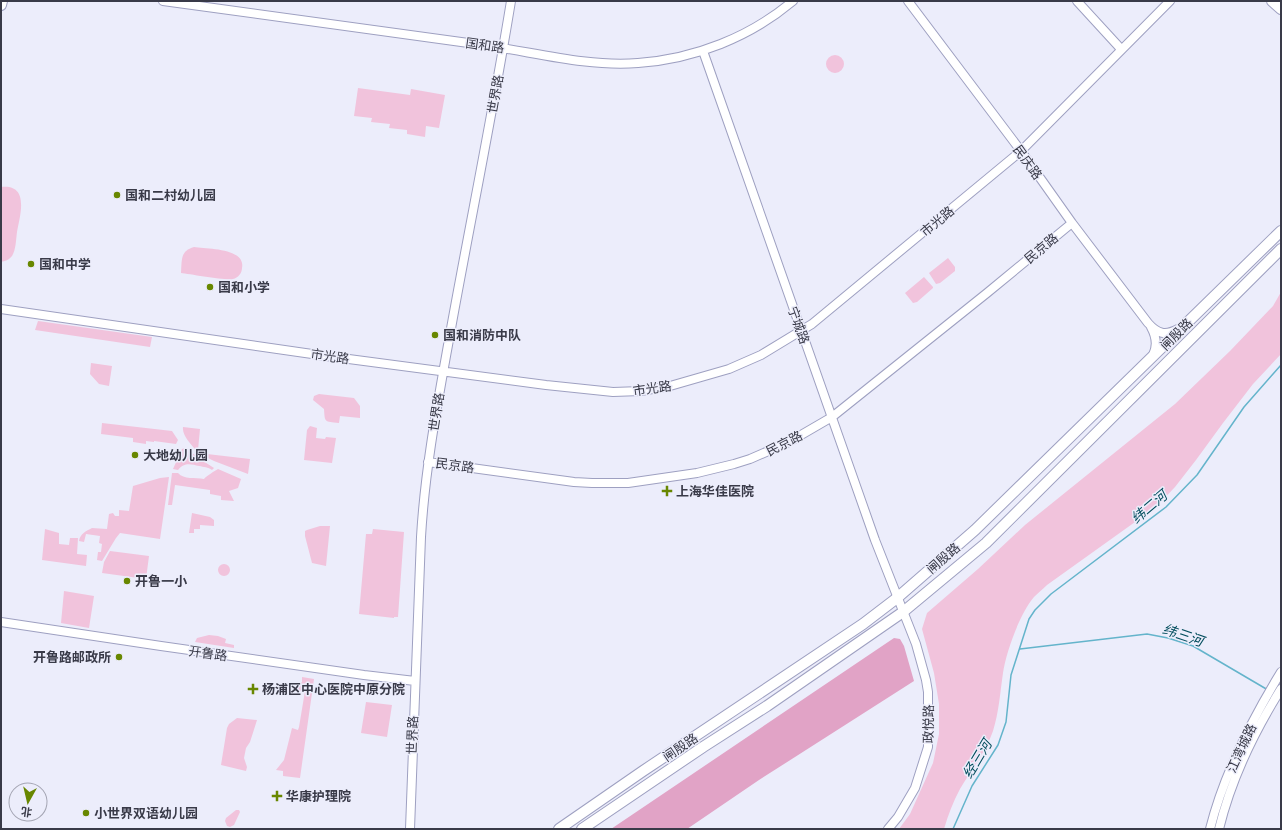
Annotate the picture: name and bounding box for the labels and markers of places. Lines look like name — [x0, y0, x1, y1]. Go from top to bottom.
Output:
place label: 国和二村幼儿园 — [125, 188, 216, 204]
marker: 国和二村幼儿园 — [112, 190, 122, 200]
place label: 国和中学 — [39, 257, 91, 273]
marker: 国和中学 — [26, 259, 36, 269]
place label: 国和小学 — [218, 280, 270, 296]
marker: 国和小学 — [205, 282, 215, 292]
place label: 国和消防中队 — [443, 328, 521, 344]
marker: 国和消防中队 — [430, 330, 440, 340]
place label: 大地幼儿园 — [143, 448, 208, 464]
marker: 大地幼儿园 — [130, 450, 140, 460]
place label: 上海华佳医院 — [676, 484, 754, 500]
marker: 上海华佳医院 — [661, 485, 673, 497]
place label: 开鲁一小 — [135, 574, 188, 590]
marker: 开鲁一小 — [122, 576, 132, 586]
place label: 开鲁路邮政所 — [33, 650, 111, 666]
marker: 开鲁路邮政所 — [114, 652, 124, 662]
place label: 杨浦区中心医院中原分院 — [262, 682, 405, 698]
marker: 杨浦区中心医院中原分院 — [247, 683, 259, 695]
place label: 华康护理院 — [286, 789, 351, 805]
marker: 华康护理院 — [271, 790, 283, 802]
place label: 小世界双语幼儿园 — [94, 806, 198, 822]
marker: 小世界双语幼儿园 — [81, 808, 91, 818]

